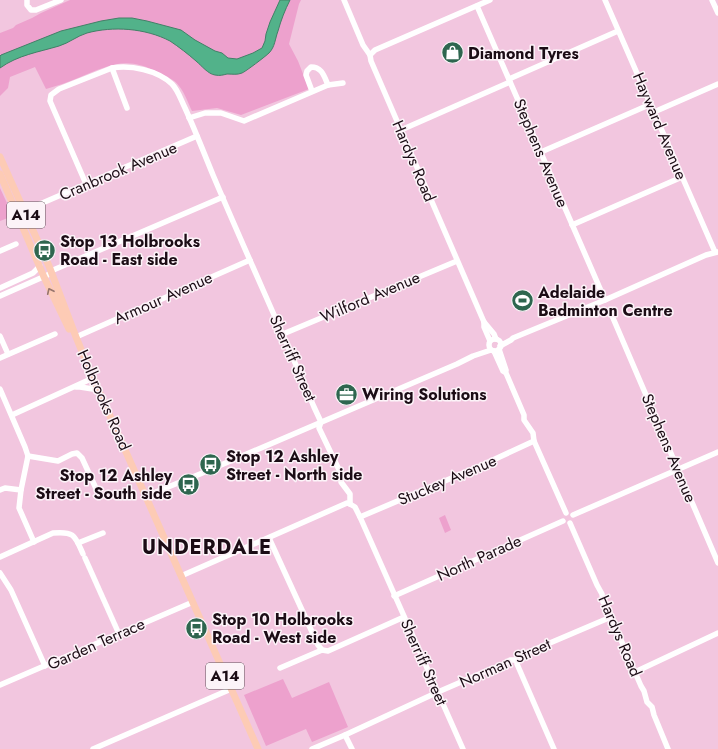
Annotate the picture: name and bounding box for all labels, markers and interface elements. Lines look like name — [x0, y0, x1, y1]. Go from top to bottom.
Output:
shop icon: Diamond Tyres — [440, 40, 466, 66]
place label: Diamond Tyres — [468, 42, 579, 65]
street label: Hayward Avenue — [627, 69, 693, 183]
street label: Stephens Avenue — [508, 95, 574, 211]
street label: Hardys Road — [387, 117, 441, 205]
street label: Cranbrook Avenue — [55, 136, 181, 206]
road number: A14 — [7, 202, 45, 228]
place label: Stop 13 Holbrooks Road - East side — [60, 230, 200, 271]
bus stop icon: Stop 13 Holbrooks Road - East side — [32, 237, 58, 263]
street label: Armour Avenue — [110, 266, 216, 330]
street label: Wilford Avenue — [317, 266, 423, 328]
place label: Adelaide Badminton Centre — [537, 281, 673, 322]
one-way arrow — [47, 287, 55, 295]
sports icon: Adelaide Badminton Centre — [509, 288, 535, 314]
street label: Sherriff Street — [264, 311, 322, 405]
street label: Holbrooks Road — [71, 346, 137, 454]
office icon: Wiring Solutions — [333, 381, 359, 407]
place label: Wiring Solutions — [362, 383, 487, 406]
street label: Stephens Avenue — [636, 390, 702, 506]
place label: Stop 12 Ashley Street - North side — [226, 445, 362, 486]
street label: Stuckey Avenue — [394, 449, 500, 511]
bus stop icon: Stop 12 Ashley Street - North side — [198, 452, 224, 478]
place label: Stop 12 Ashley Street - South side — [36, 464, 173, 505]
bus stop icon: Stop 12 Ashley Street - South side — [175, 471, 201, 497]
street label: North Parade — [433, 529, 525, 587]
district label: UNDERDALE — [142, 533, 272, 562]
street label: Hardys Road — [593, 592, 647, 680]
place label: Stop 10 Holbrooks Road - West side — [212, 608, 353, 649]
street label: Garden Terrace — [43, 612, 149, 676]
bus stop icon: Stop 10 Holbrooks Road - West side — [184, 615, 210, 641]
street label: Sherriff Street — [395, 615, 453, 709]
street label: Norman Street — [455, 632, 555, 693]
road number: A14 — [206, 663, 244, 689]

